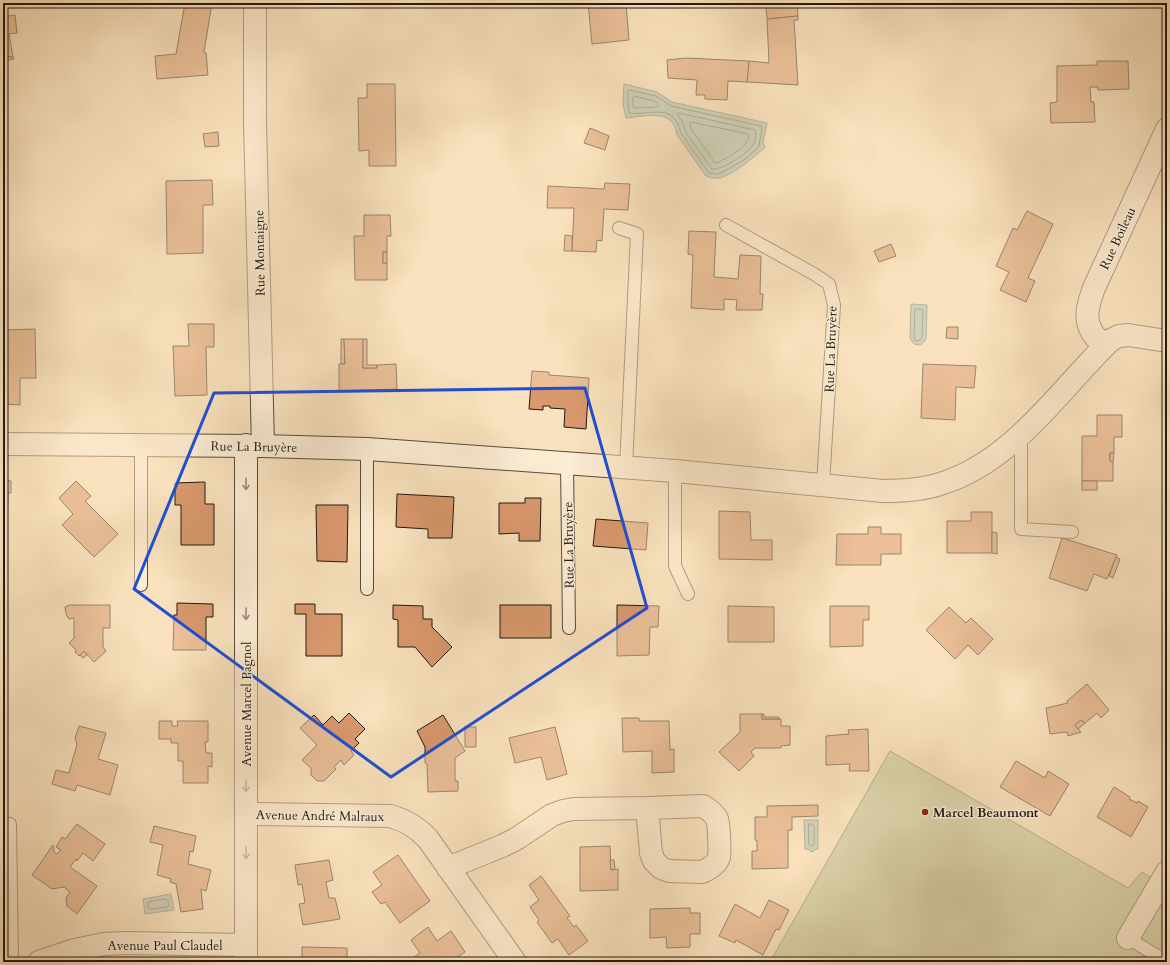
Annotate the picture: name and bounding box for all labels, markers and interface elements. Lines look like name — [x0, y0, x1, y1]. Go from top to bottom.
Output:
street label: Rue Boileau — [1096, 204, 1140, 273]
street label: Rue Montaigne — [250, 210, 270, 296]
street label: Rue La Bruyère — [820, 305, 842, 393]
street label: Rue La Bruyère — [211, 437, 298, 457]
one-way arrow — [242, 477, 250, 490]
street label: Rue La Bruyère — [559, 501, 579, 588]
one-way arrow — [242, 607, 250, 620]
street label: Avenue Marcel Pagnol — [238, 641, 256, 767]
one-way arrow — [242, 779, 250, 792]
place label: Marcel Beaumont — [933, 804, 1039, 822]
street label: Avenue André Malraux — [256, 806, 385, 826]
marker: Marcel Beaumont — [920, 807, 930, 817]
one-way arrow — [242, 846, 250, 859]
street label: Avenue Paul Claudel — [107, 937, 223, 955]

